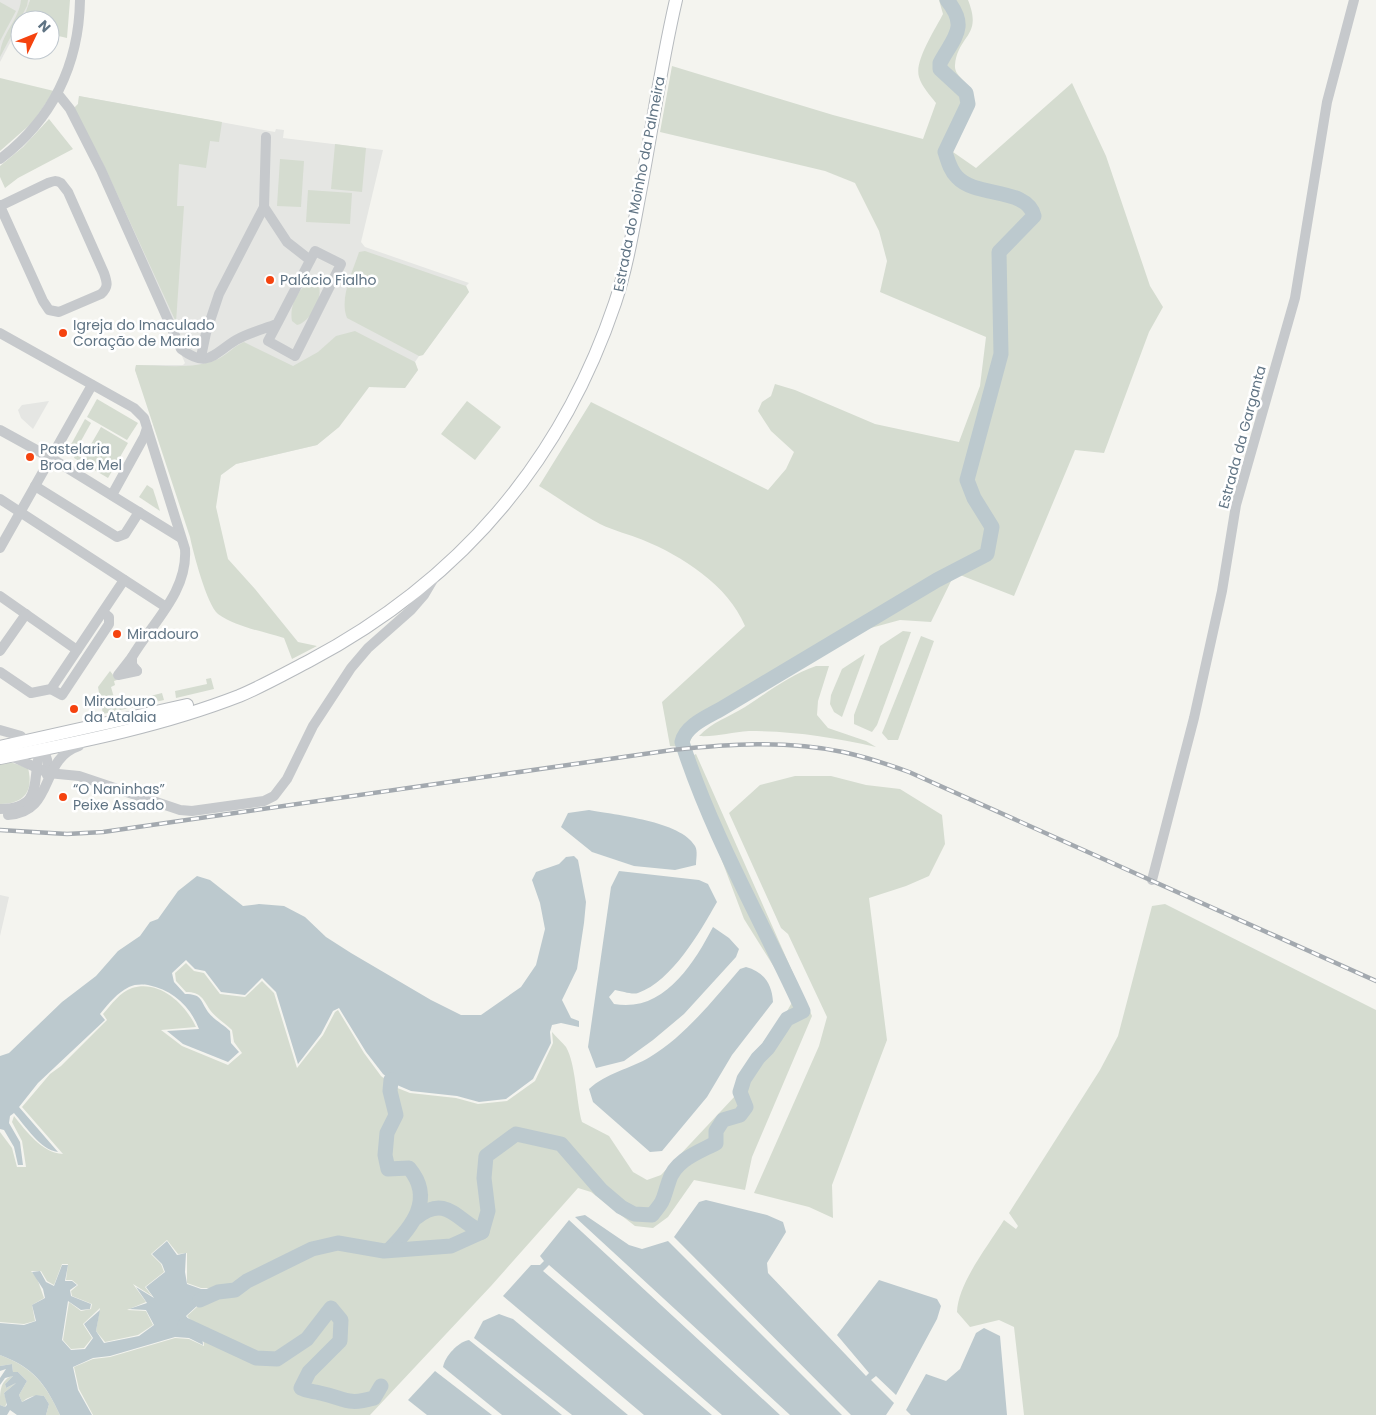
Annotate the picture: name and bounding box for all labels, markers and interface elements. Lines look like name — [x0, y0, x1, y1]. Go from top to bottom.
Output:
north arrow — [10, 10, 60, 60]
text: N — [34, 15, 55, 37]
street label: Estrada do Moinho da Palmeira — [608, 75, 670, 293]
place label: Palácio Fialho — [280, 270, 376, 290]
marker: Palácio Fialho — [264, 274, 276, 286]
place label: Igreja do Imaculado Coração de Maria — [73, 315, 215, 351]
marker: Igreja do Imaculado Coração de Maria — [57, 327, 69, 339]
street label: Estrada da Garganta — [1213, 363, 1271, 511]
place label: Pastelaria Broa de Mel — [40, 439, 122, 475]
marker: Pastelaria Broa de Mel — [24, 451, 36, 463]
place label: Miradouro — [127, 624, 199, 644]
marker: Miradouro — [111, 628, 123, 640]
place label: Miradouro da Atalaia — [84, 691, 156, 727]
marker: Miradouro da Atalaia — [68, 703, 80, 715]
place label: “O Naninhas” Peixe Assado — [73, 779, 165, 815]
marker: “O Naninhas” Peixe Assado — [57, 791, 69, 803]

